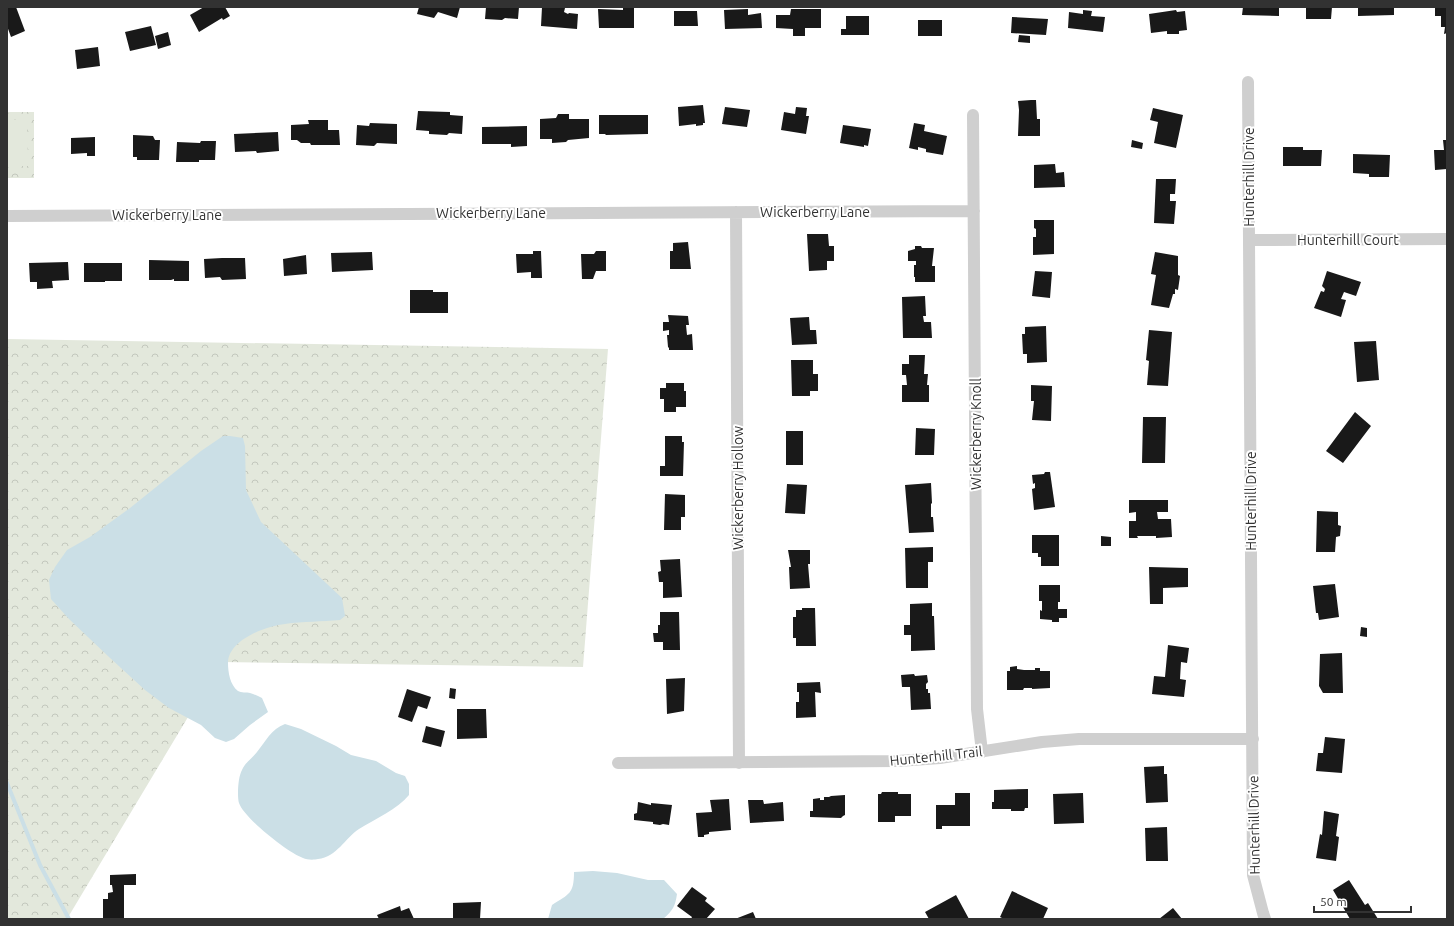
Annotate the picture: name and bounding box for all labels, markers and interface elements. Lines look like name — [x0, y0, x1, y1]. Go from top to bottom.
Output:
street label: Hunterhill Drive — [1241, 127, 1257, 227]
street label: Wickerberry Lane — [760, 204, 870, 220]
street label: Wickerberry Lane — [436, 205, 546, 221]
street label: Wickerberry Lane — [112, 207, 222, 223]
street label: Hunterhill Court — [1297, 232, 1399, 248]
street label: Wickerberry Knoll — [968, 378, 984, 490]
street label: Wickerberry Hollow — [730, 426, 746, 550]
street label: Hunterhill Drive — [1243, 451, 1259, 551]
street label: Hunterhill Trail — [889, 743, 983, 769]
street label: Hunterhill Drive — [1245, 775, 1263, 875]
scale bar — [1314, 888, 1411, 914]
text: 50 m — [1320, 895, 1347, 908]

